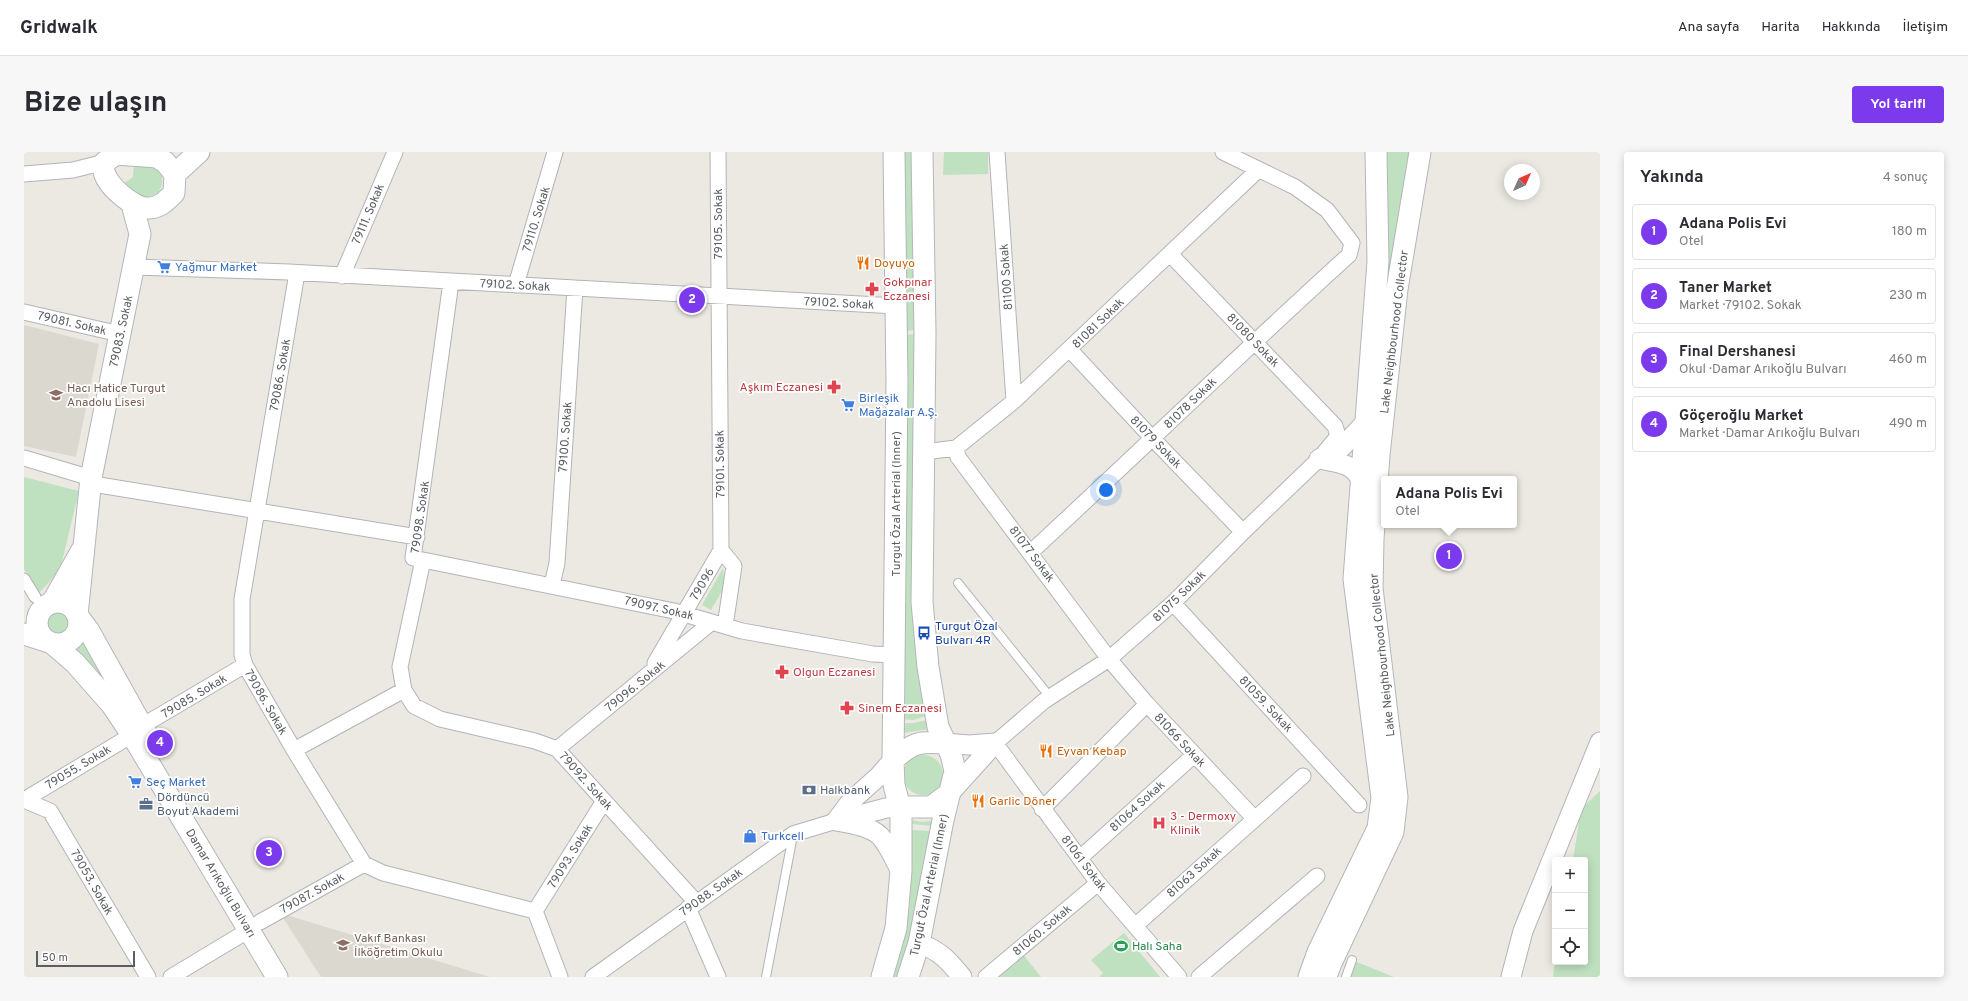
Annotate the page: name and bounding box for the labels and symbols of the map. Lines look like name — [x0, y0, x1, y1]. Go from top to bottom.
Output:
north arrow — [1504, 164, 1540, 200]
street label: 79111. Sokak — [349, 181, 389, 247]
street label: 79110. Sokak — [519, 184, 555, 254]
street label: 79105. Sokak — [711, 188, 727, 260]
street label: 81100 Sokak — [997, 243, 1017, 311]
street label: Lake Neighbourhood Collector — [1377, 249, 1413, 415]
restaurant icon: Doyuyo — [855, 255, 871, 271]
place label: Doyuyo — [874, 256, 915, 272]
supermarket icon: Yağmur Market — [156, 259, 172, 275]
place label: Yağmur Market — [175, 260, 257, 276]
place label: Gokpınar Eczanesi — [883, 275, 933, 305]
street label: 79102. Sokak — [479, 276, 551, 296]
pharmacy icon: Gokpınar Eczanesi — [864, 281, 880, 297]
pin: 2 — [679, 285, 705, 315]
street label: 79083. Sokak — [107, 294, 137, 369]
street label: 79102. Sokak — [803, 294, 875, 314]
street label: 81081 Sokak — [1069, 295, 1128, 353]
street label: 79081. Sokak — [36, 308, 108, 340]
street label: 81080 Sokak — [1222, 310, 1282, 371]
street label: 79086. Sokak — [267, 338, 295, 413]
street label: 81078 Sokak — [1161, 374, 1221, 433]
pharmacy icon: Aşkım Eczanesi — [826, 379, 842, 395]
place label: Aşkım Eczanesi — [740, 380, 823, 396]
place label: Hacı Hatice Turgut Anadolu Lisesi — [67, 381, 166, 411]
school or university icon: Hacı Hatice Turgut Anadolu Lisesi — [48, 387, 64, 403]
place label: Birleşik Mağazalar A.Ş. — [859, 391, 937, 421]
supermarket icon: Birleşik Mağazalar A.Ş. — [840, 397, 856, 413]
street label: 79100. Sokak — [556, 401, 576, 473]
street label: 81079 Sokak — [1126, 413, 1185, 473]
street label: 79101. Sokak — [712, 430, 730, 498]
street label: Turgut Özal Arterial (Inner) — [889, 431, 905, 577]
street label: 79098. Sokak — [408, 480, 434, 555]
your location — [1096, 480, 1116, 500]
street label: 81077 Sokak — [1005, 523, 1058, 586]
pin: 1 — [1436, 541, 1462, 571]
street label: 79096 — [687, 565, 719, 604]
street label: 81075 Sokak — [1150, 567, 1210, 626]
street label: Lake Neighbourhood Collector — [1366, 572, 1400, 737]
street label: 79097. Sokak — [622, 593, 695, 625]
place label: Turgut Özal Bulvarı 4R — [935, 619, 998, 649]
bus stop icon: Turgut Özal Bulvarı 4R — [916, 625, 932, 641]
street label: 79096. Sokak — [602, 657, 669, 716]
pharmacy icon: Olgun Eczanesi — [774, 664, 790, 680]
place label: Olgun Eczanesi — [793, 665, 875, 681]
street label: 79086. Sokak — [240, 667, 290, 738]
street label: 79085. Sokak — [159, 671, 230, 723]
street label: 81059. Sokak — [1235, 673, 1296, 736]
pharmacy icon: Sinem Eczanesi — [839, 700, 855, 716]
place label: Sinem Eczanesi — [858, 701, 942, 717]
street label: 81066 Sokak — [1150, 710, 1209, 771]
pin: 4 — [147, 728, 173, 758]
street label: 79055. Sokak — [43, 742, 114, 794]
restaurant icon: Eyvan Kebap — [1038, 743, 1054, 759]
place label: Eyvan Kebap — [1057, 744, 1127, 760]
street label: 79092. Sokak — [555, 749, 616, 814]
supermarket icon: Seç Market — [127, 774, 143, 790]
place label: Seç Market — [146, 775, 206, 791]
street label: 81064 Sokak — [1107, 778, 1169, 836]
bank icon: Halkbank — [801, 782, 817, 798]
place label: Halkbank — [820, 783, 870, 799]
place label: Dördüncü Boyut Akademi — [157, 790, 239, 820]
restaurant icon: Garlic Döner — [970, 793, 986, 809]
place label: Garlic Döner — [989, 794, 1057, 810]
office icon: Dördüncü Boyut Akademi — [138, 796, 154, 812]
place label: 3 - Dermoxy Klinik — [1170, 809, 1236, 839]
street label: Turgut Özal Arterial (Inner) — [907, 812, 953, 958]
hospital icon: 3 - Dermoxy Klinik — [1151, 815, 1167, 831]
street label: 79093. Sokak — [545, 821, 597, 892]
street label: Damar Arıkoğlu Bulvarı — [181, 826, 259, 941]
shop icon: Turkcell — [742, 828, 758, 844]
place label: Turkcell — [761, 829, 804, 845]
street label: 81061 Sokak — [1057, 832, 1110, 895]
pin: 3 — [256, 838, 282, 868]
street label: 81063 Sokak — [1164, 844, 1226, 902]
street label: 79053. Sokak — [66, 847, 116, 918]
street label: 79088. Sokak — [677, 865, 746, 920]
street label: 79087. Sokak — [277, 870, 348, 918]
street label: 81060. Sokak — [1010, 901, 1075, 960]
place label: Vakıf Bankası İlköğretim Okulu — [354, 931, 443, 961]
school or university icon: Vakıf Bankası İlköğretim Okulu — [335, 937, 351, 953]
sports icon: Halı Saha — [1113, 938, 1129, 954]
place label: Halı Saha — [1132, 939, 1182, 955]
scale bar — [36, 949, 135, 968]

